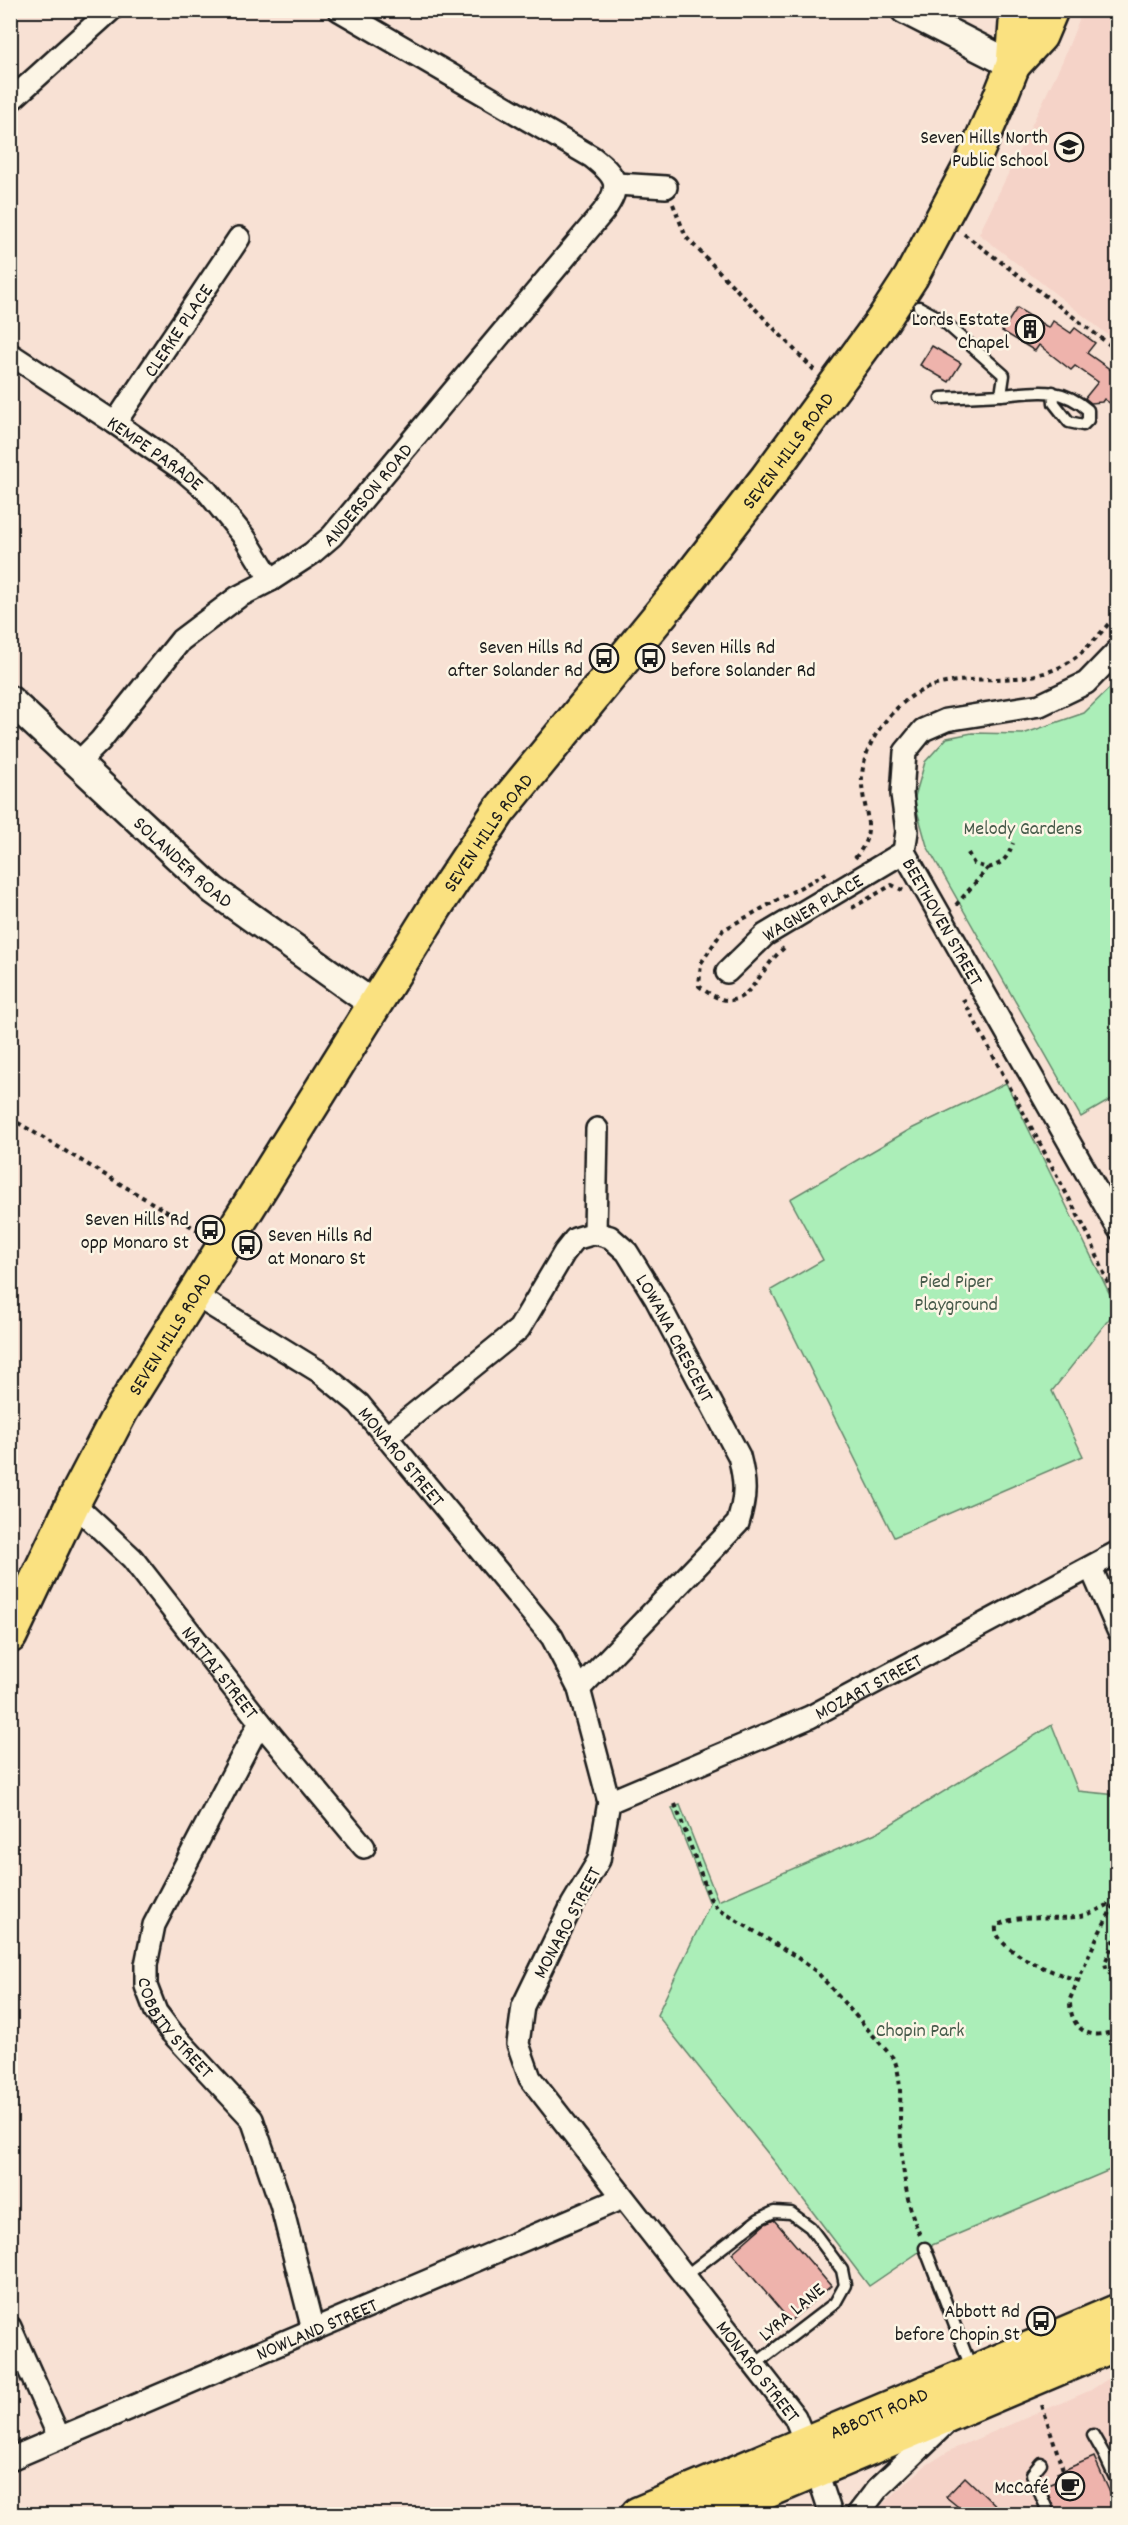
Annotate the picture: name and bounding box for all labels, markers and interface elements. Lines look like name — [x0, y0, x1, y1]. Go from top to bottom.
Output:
place label: Seven Hills North Public School — [920, 125, 1048, 176]
school or university icon: Seven Hills North Public School — [1053, 131, 1085, 163]
street label: CLERKE PLACE — [138, 279, 221, 384]
place label: Lords Estate Chapel — [912, 307, 1009, 358]
building icon: Lords Estate Chapel — [1014, 313, 1046, 345]
street label: SEVEN HILLS ROAD — [737, 387, 842, 516]
street label: KEMPE PARADE — [101, 410, 208, 499]
street label: ANDERSON ROAD — [318, 438, 421, 555]
place label: Seven Hills Rd after Solander Rd — [448, 635, 583, 686]
place label: Seven Hills Rd before Solander Rd — [671, 635, 816, 686]
bus stop icon: Seven Hills Rd after Solander Rd — [588, 642, 620, 674]
bus stop icon: Seven Hills Rd before Solander Rd — [634, 642, 666, 674]
street label: SEVEN HILLS ROAD — [438, 769, 541, 899]
street label: SOLANDER ROAD — [126, 811, 237, 916]
park label: Melody Gardens — [964, 816, 1082, 844]
street label: BEETHOVEN STREET — [893, 854, 988, 992]
street label: WAGNER PLACE — [758, 868, 869, 950]
place label: Seven Hills Rd opp Monaro St — [81, 1207, 189, 1258]
bus stop icon: Seven Hills Rd opp Monaro St — [194, 1214, 226, 1246]
place label: Seven Hills Rd at Monaro St — [268, 1223, 372, 1274]
bus stop icon: Seven Hills Rd at Monaro St — [231, 1229, 263, 1261]
street label: SEVEN HILLS ROAD — [123, 1269, 221, 1402]
park label: Pied Piper Playground — [914, 1269, 998, 1320]
street label: LOWANA CRESCENT — [627, 1270, 719, 1408]
street label: MONARO STREET — [350, 1402, 450, 1514]
street label: NATTAI STREET — [173, 1621, 264, 1726]
street label: MOZART STREET — [811, 1648, 928, 1729]
street label: MONARO STREET — [528, 1863, 610, 1984]
street label: COBBITY STREET — [129, 1978, 219, 2086]
park label: Chopin Park — [876, 2018, 964, 2046]
street label: LYRA LANE — [754, 2277, 832, 2349]
street label: NOWLAND STREET — [252, 2293, 383, 2369]
place label: Abbott Rd before Chopin St — [895, 2299, 1020, 2350]
bus stop icon: Abbott Rd before Chopin St — [1025, 2305, 1057, 2337]
street label: MONARO STREET — [708, 2316, 805, 2429]
street label: ABBOTT ROAD — [826, 2382, 933, 2448]
cafe icon: McCafé — [1054, 2470, 1086, 2502]
place label: McCafé — [994, 2475, 1049, 2503]

